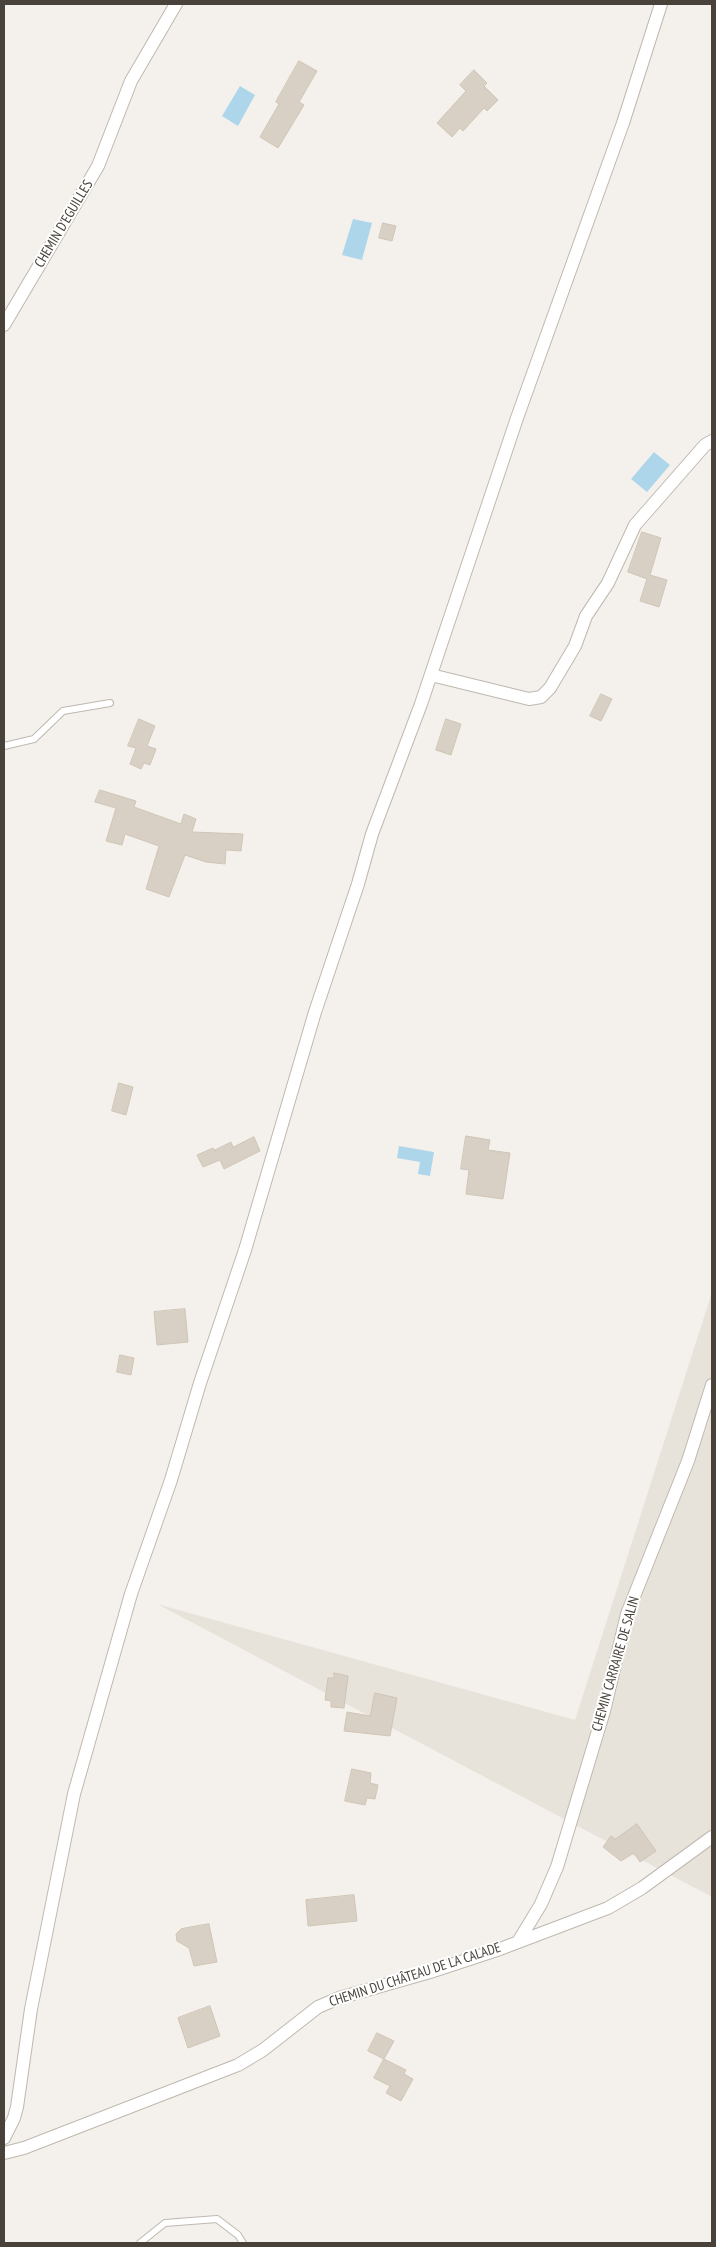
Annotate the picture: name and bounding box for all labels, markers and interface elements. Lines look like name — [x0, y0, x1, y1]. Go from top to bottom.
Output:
street label: CHEMIN D'EGUILLES — [31, 177, 97, 271]
street label: CHEMIN CARRAIRE DE SALIN — [589, 1595, 643, 1733]
street label: CHEMIN DU CHÂTEAU DE LA CALADE — [327, 1939, 503, 2011]

